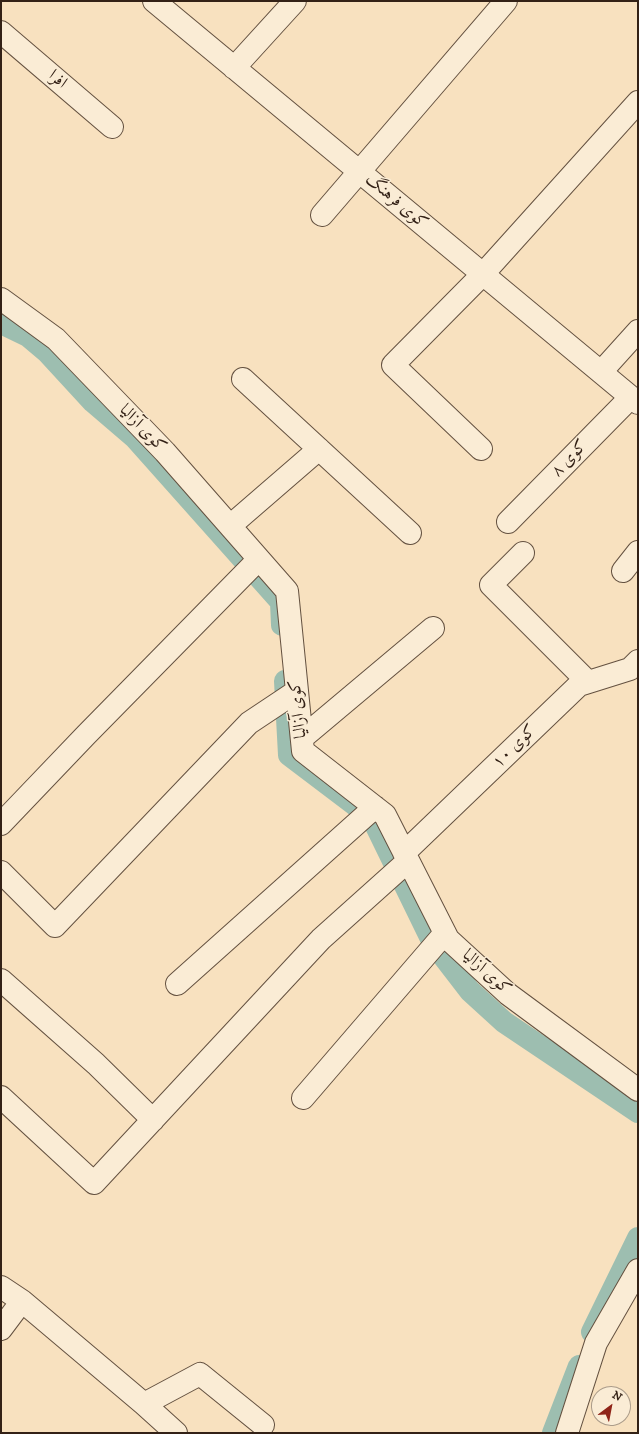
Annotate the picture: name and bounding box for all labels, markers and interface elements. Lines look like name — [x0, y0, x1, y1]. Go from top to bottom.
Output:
street label: افرا — [43, 66, 71, 94]
street label: کوی فرهنگ — [360, 170, 432, 234]
street label: کوی آزالیا — [114, 401, 170, 457]
street label: کوی ۸ — [548, 436, 592, 482]
street label: کوی آزالیا — [286, 679, 312, 739]
street label: کوی ۱۰ — [489, 721, 541, 773]
street label: کوی آزالیا — [457, 946, 515, 1000]
north arrow — [591, 1386, 631, 1426]
text: N — [609, 1388, 624, 1405]

